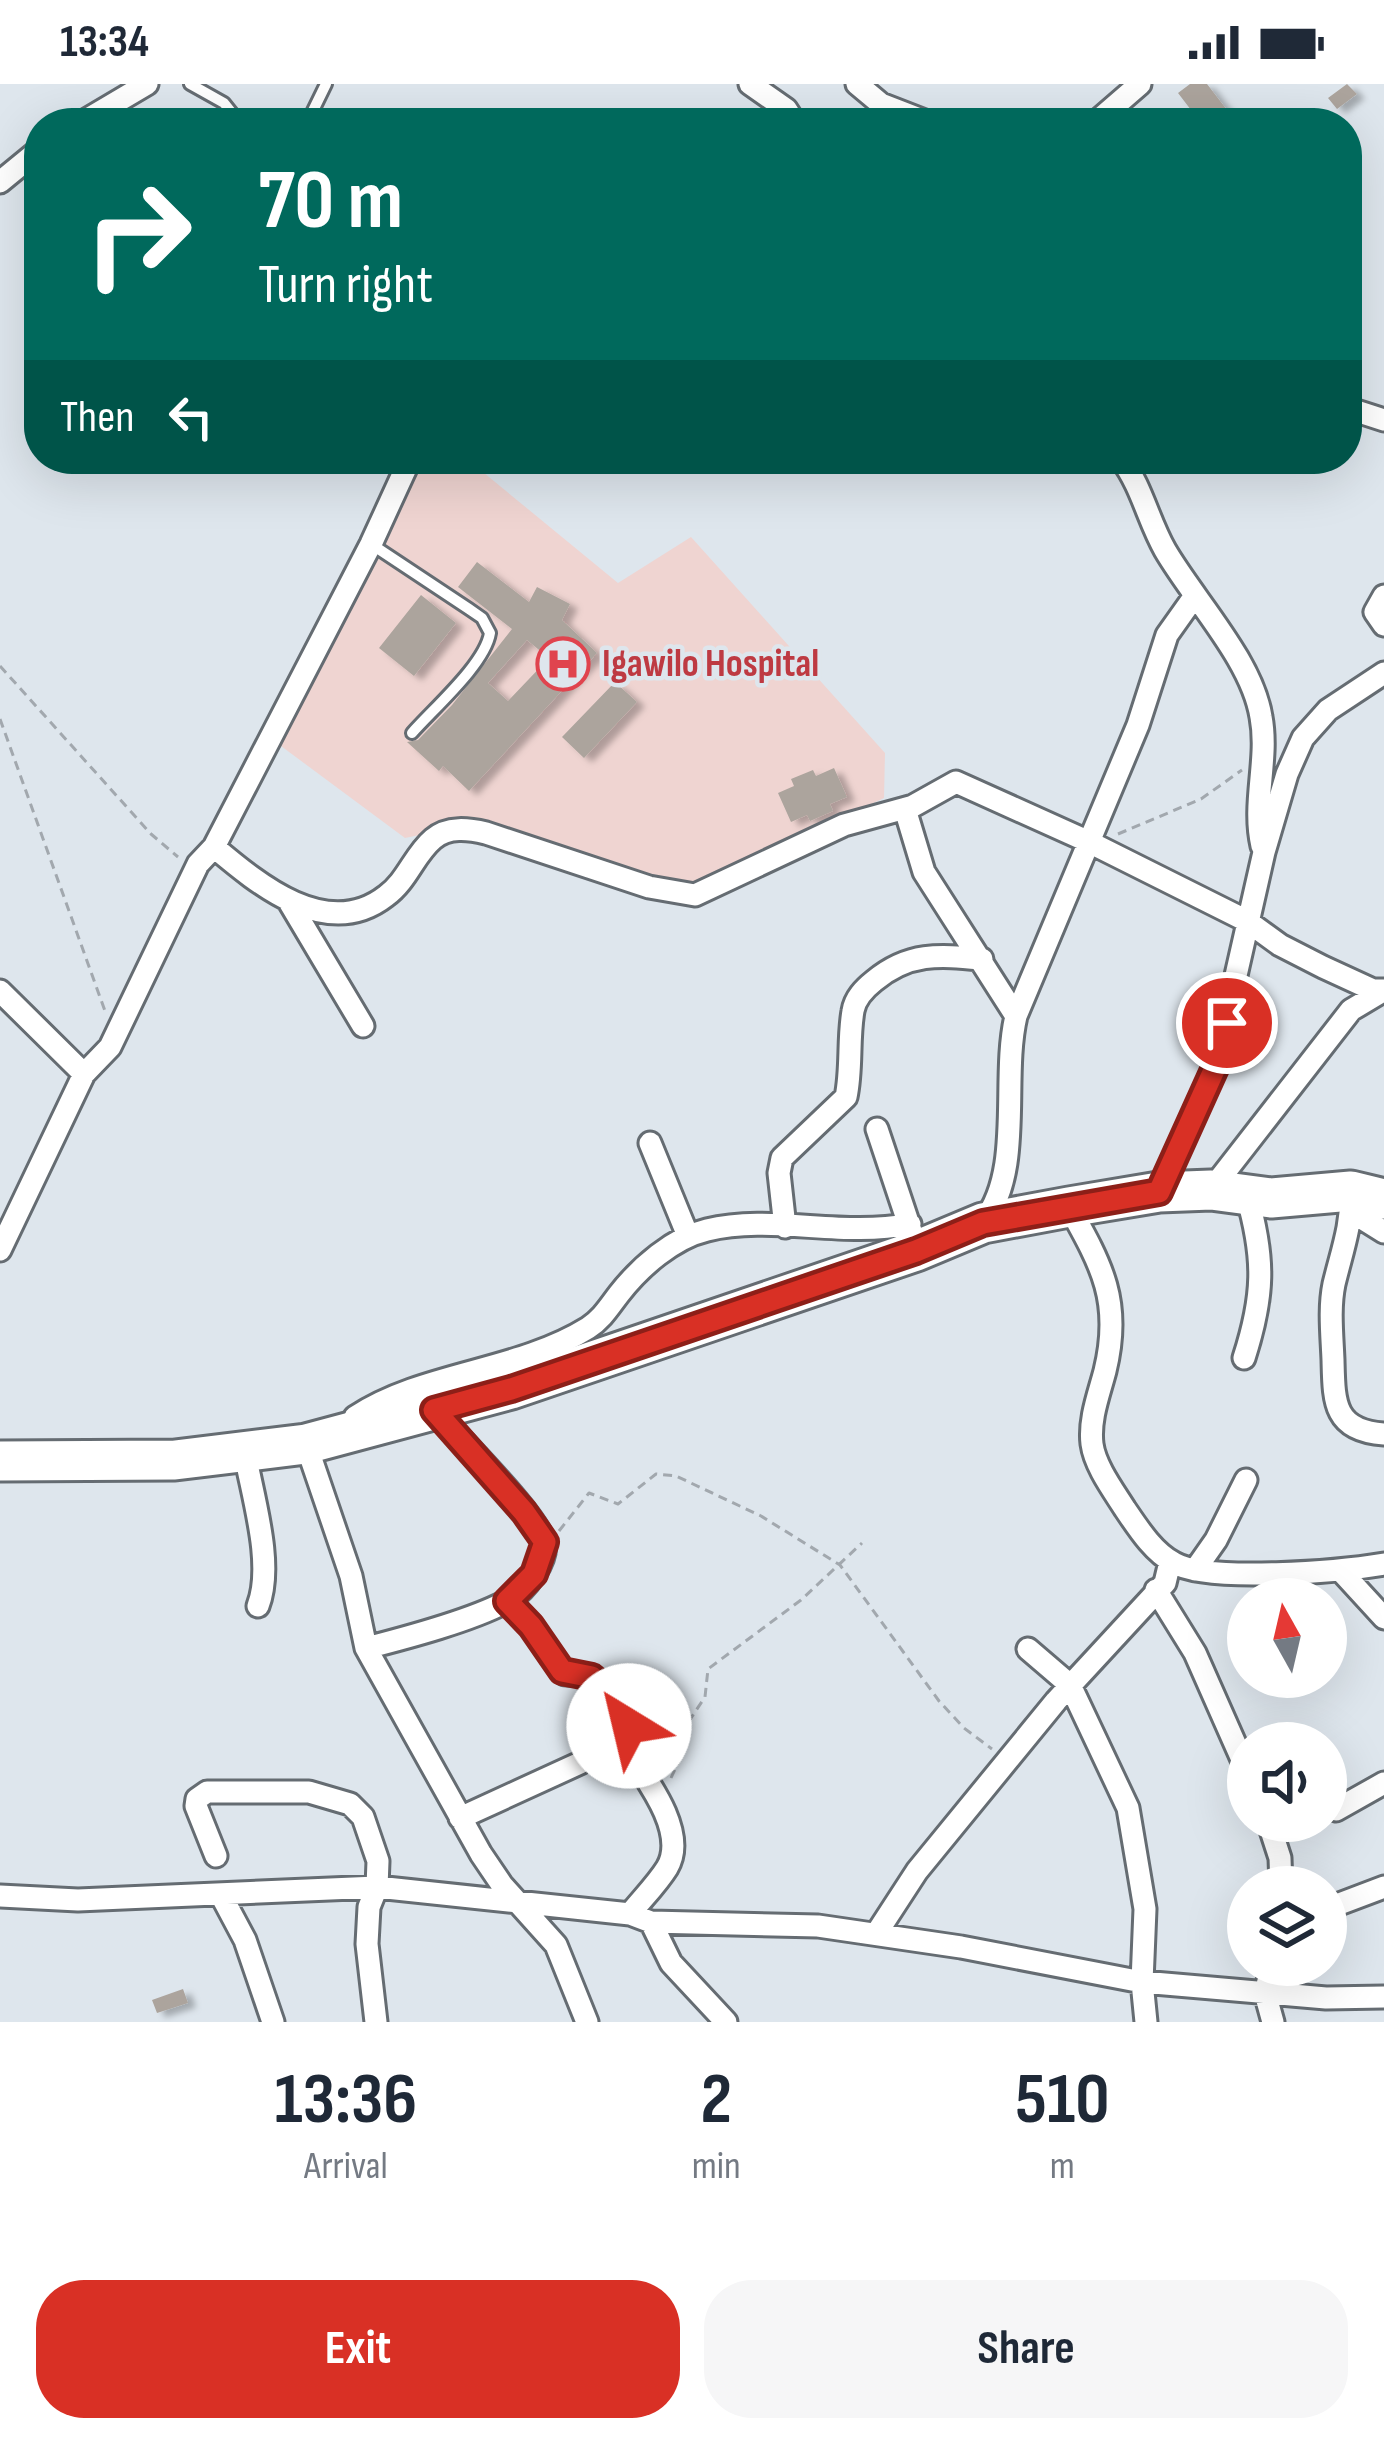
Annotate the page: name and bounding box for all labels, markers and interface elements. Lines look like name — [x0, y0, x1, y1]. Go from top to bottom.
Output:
text: 13:34 — [60, 15, 149, 70]
text: 70 m — [258, 151, 403, 252]
icon: right — [60, 156, 216, 312]
text: Turn right — [258, 253, 433, 318]
icon: left — [158, 384, 224, 450]
text: Then — [60, 390, 134, 445]
hospital icon: Igawilo Hospital — [535, 636, 591, 692]
place label: Igawilo Hospital — [602, 641, 819, 688]
pin — [1176, 972, 1278, 1074]
icon: arrive — [1194, 990, 1260, 1056]
north arrow — [1227, 1578, 1347, 1698]
map controls — [1227, 1578, 1347, 1986]
position arrow — [566, 1663, 692, 1789]
button: sound — [1227, 1722, 1347, 1842]
button: layers — [1227, 1866, 1347, 1986]
text: 13:36 — [275, 2057, 417, 2144]
text: 2 — [700, 2057, 732, 2144]
text: 510 — [1015, 2057, 1109, 2144]
text: Arrival — [304, 2143, 388, 2190]
text: min — [692, 2143, 741, 2190]
text: m — [1050, 2143, 1075, 2190]
button: Exit — [36, 2280, 680, 2418]
button: Share — [704, 2280, 1348, 2418]

